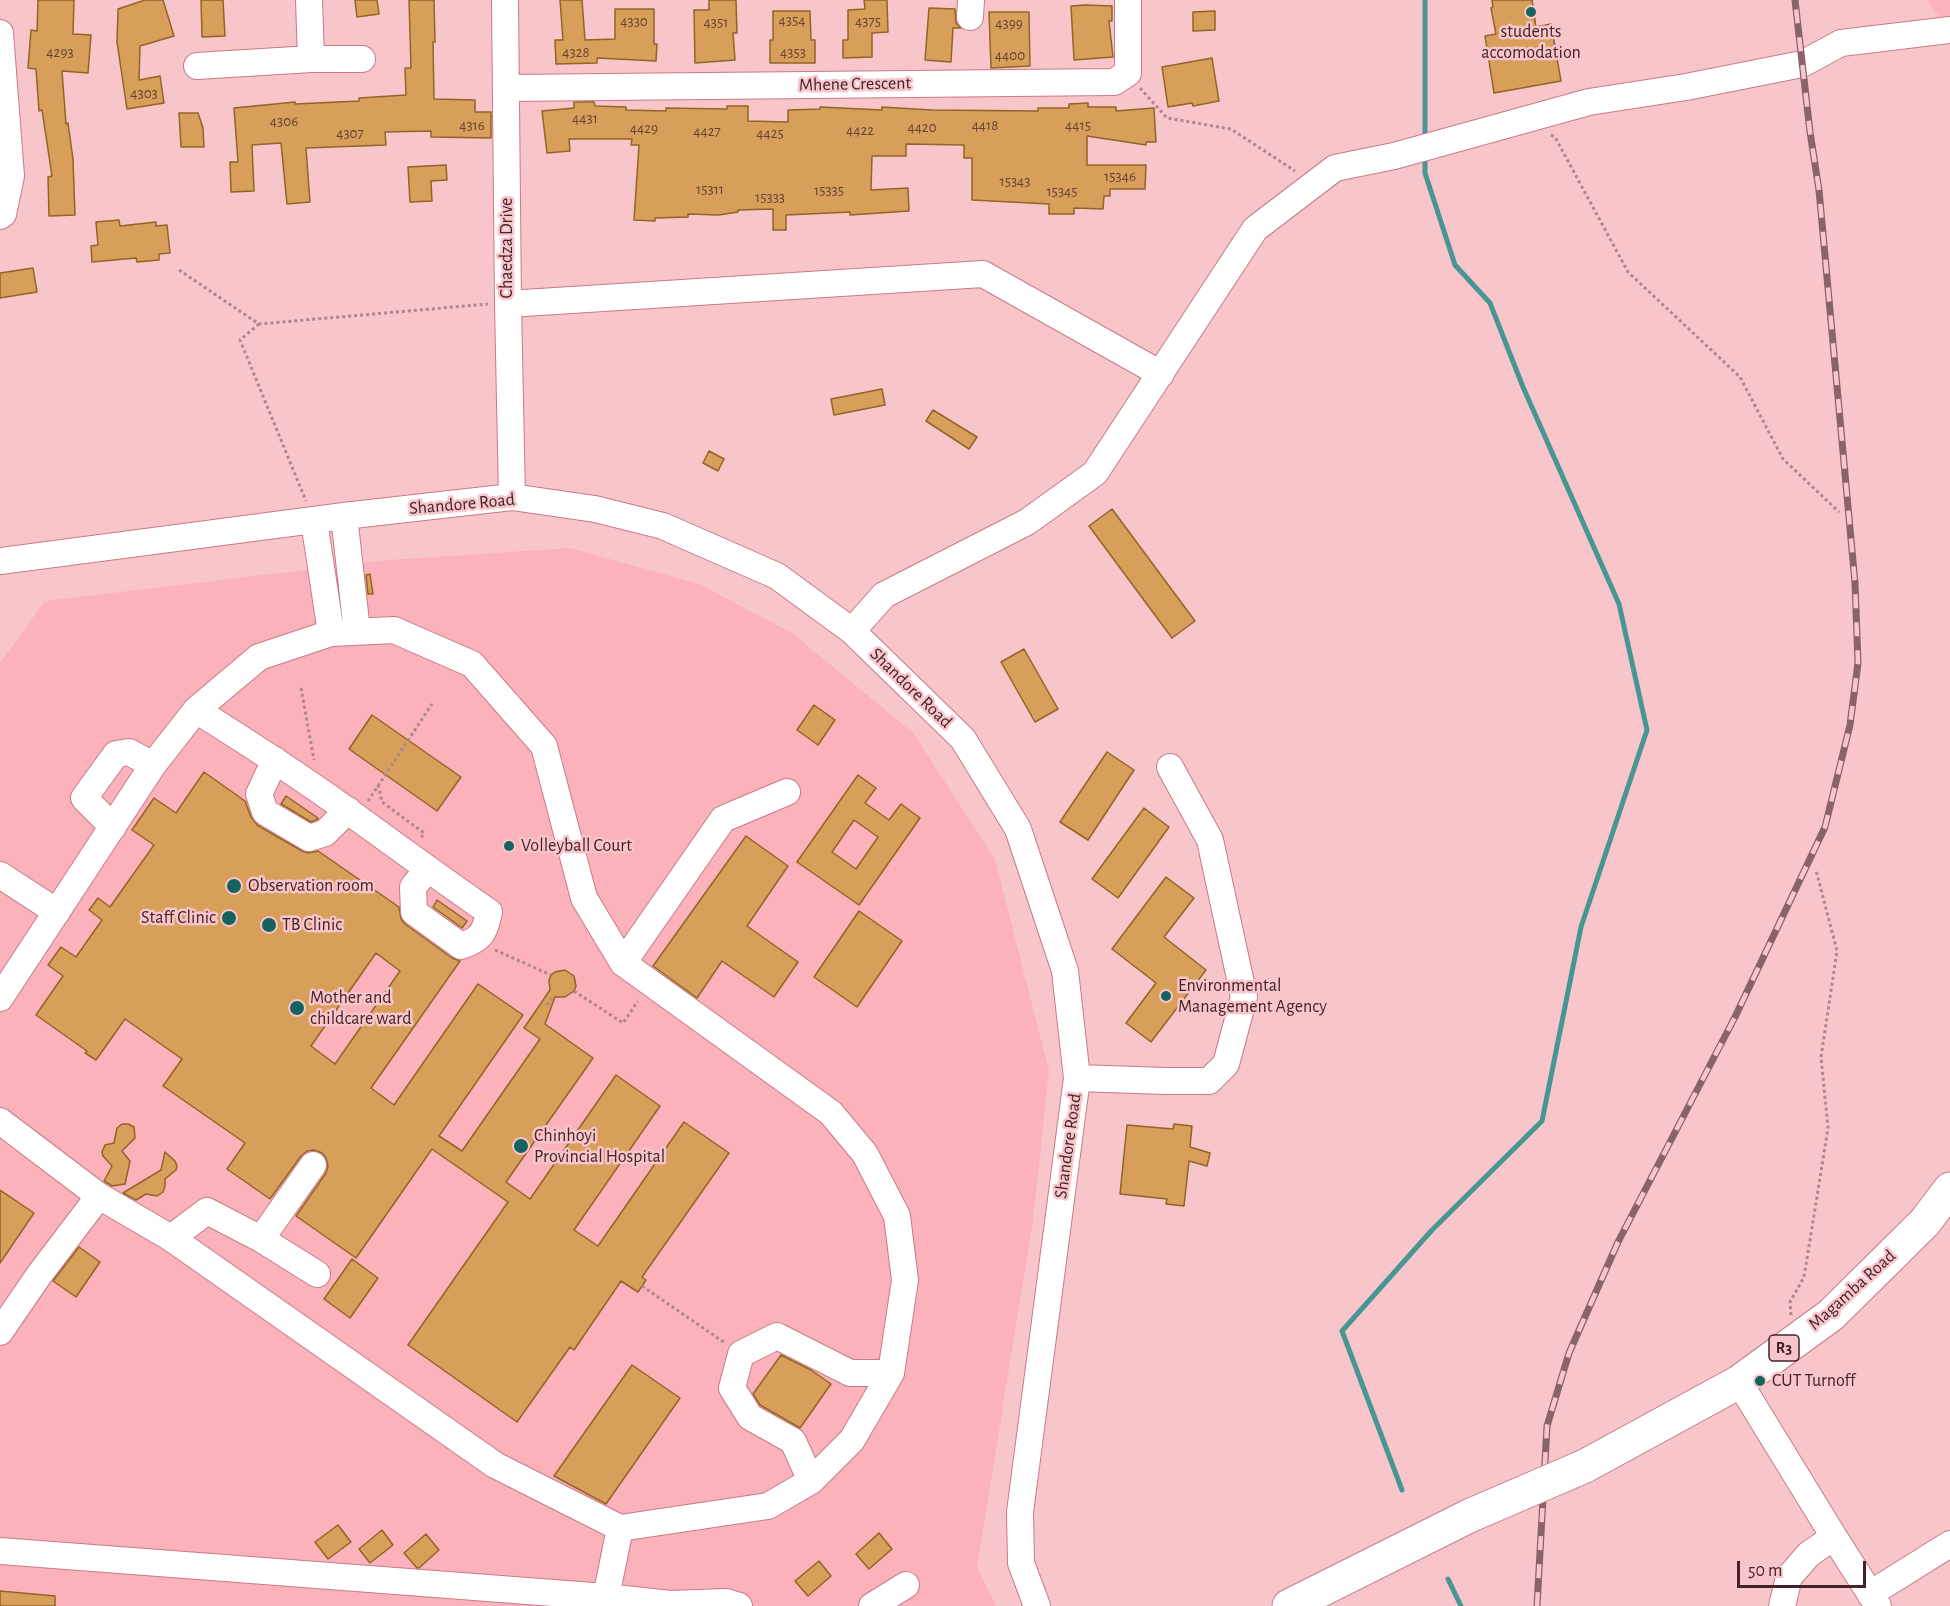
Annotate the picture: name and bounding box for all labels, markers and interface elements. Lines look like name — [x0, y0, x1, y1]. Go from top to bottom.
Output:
marker: students accomodation — [1524, 5, 1538, 19]
house number: 4354 — [779, 11, 805, 29]
house number: 4330 — [620, 12, 648, 30]
house number: 4375 — [855, 12, 881, 30]
house number: 4351 — [704, 13, 728, 31]
house number: 4399 — [995, 14, 1023, 32]
place label: students accomodation — [1481, 21, 1581, 63]
house number: 4293 — [46, 43, 74, 61]
house number: 4328 — [562, 43, 590, 61]
house number: 4353 — [780, 43, 806, 61]
house number: 4400 — [995, 46, 1025, 64]
street label: Mhene Crescent — [799, 72, 911, 96]
house number: 4303 — [130, 84, 158, 102]
house number: 4431 — [572, 109, 598, 127]
house number: 4306 — [270, 112, 298, 130]
house number: 4316 — [459, 116, 485, 134]
house number: 4418 — [972, 116, 998, 134]
house number: 4415 — [1065, 116, 1091, 134]
house number: 4420 — [907, 118, 937, 136]
house number: 4429 — [630, 119, 658, 137]
house number: 4422 — [846, 121, 874, 139]
house number: 4427 — [693, 122, 721, 140]
house number: 4307 — [336, 124, 364, 142]
house number: 4425 — [756, 124, 784, 142]
house number: 15346 — [1104, 167, 1136, 185]
house number: 15343 — [999, 172, 1031, 190]
house number: 15311 — [696, 180, 724, 198]
house number: 15335 — [814, 181, 844, 199]
house number: 15345 — [1046, 182, 1078, 200]
house number: 15333 — [755, 188, 785, 206]
street label: Chaedza Drive — [496, 198, 518, 298]
street label: Shandore Road — [408, 489, 516, 519]
street label: Shandore Road — [865, 643, 957, 733]
place label: Volleyball Court — [521, 835, 632, 857]
marker: Volleyball Court — [502, 839, 516, 853]
place label: Observation room — [248, 875, 374, 897]
marker: Observation room — [225, 877, 243, 895]
place label: Staff Clinic — [141, 907, 216, 929]
marker: Staff Clinic — [220, 909, 238, 927]
place label: TB Clinic — [282, 914, 342, 936]
marker: TB Clinic — [260, 916, 278, 934]
place label: Environmental Management Agency — [1178, 975, 1327, 1018]
place label: Mother and childcare ward — [310, 987, 411, 1030]
marker: Environmental Management Agency — [1159, 989, 1173, 1003]
marker: Mother and childcare ward — [288, 999, 306, 1017]
street label: Shandore Road — [1050, 1092, 1086, 1200]
place label: Chinhoyi Provincial Hospital — [534, 1125, 665, 1168]
marker: Chinhoyi Provincial Hospital — [512, 1137, 530, 1155]
street label: Magamba Road — [1804, 1245, 1900, 1335]
road number: R3 — [1769, 1335, 1799, 1361]
place label: CUT Turnoff — [1772, 1370, 1855, 1392]
marker: CUT Turnoff — [1753, 1374, 1767, 1388]
scale bar — [1740, 1549, 1869, 1587]
text: 50 m — [1748, 1562, 1782, 1580]

